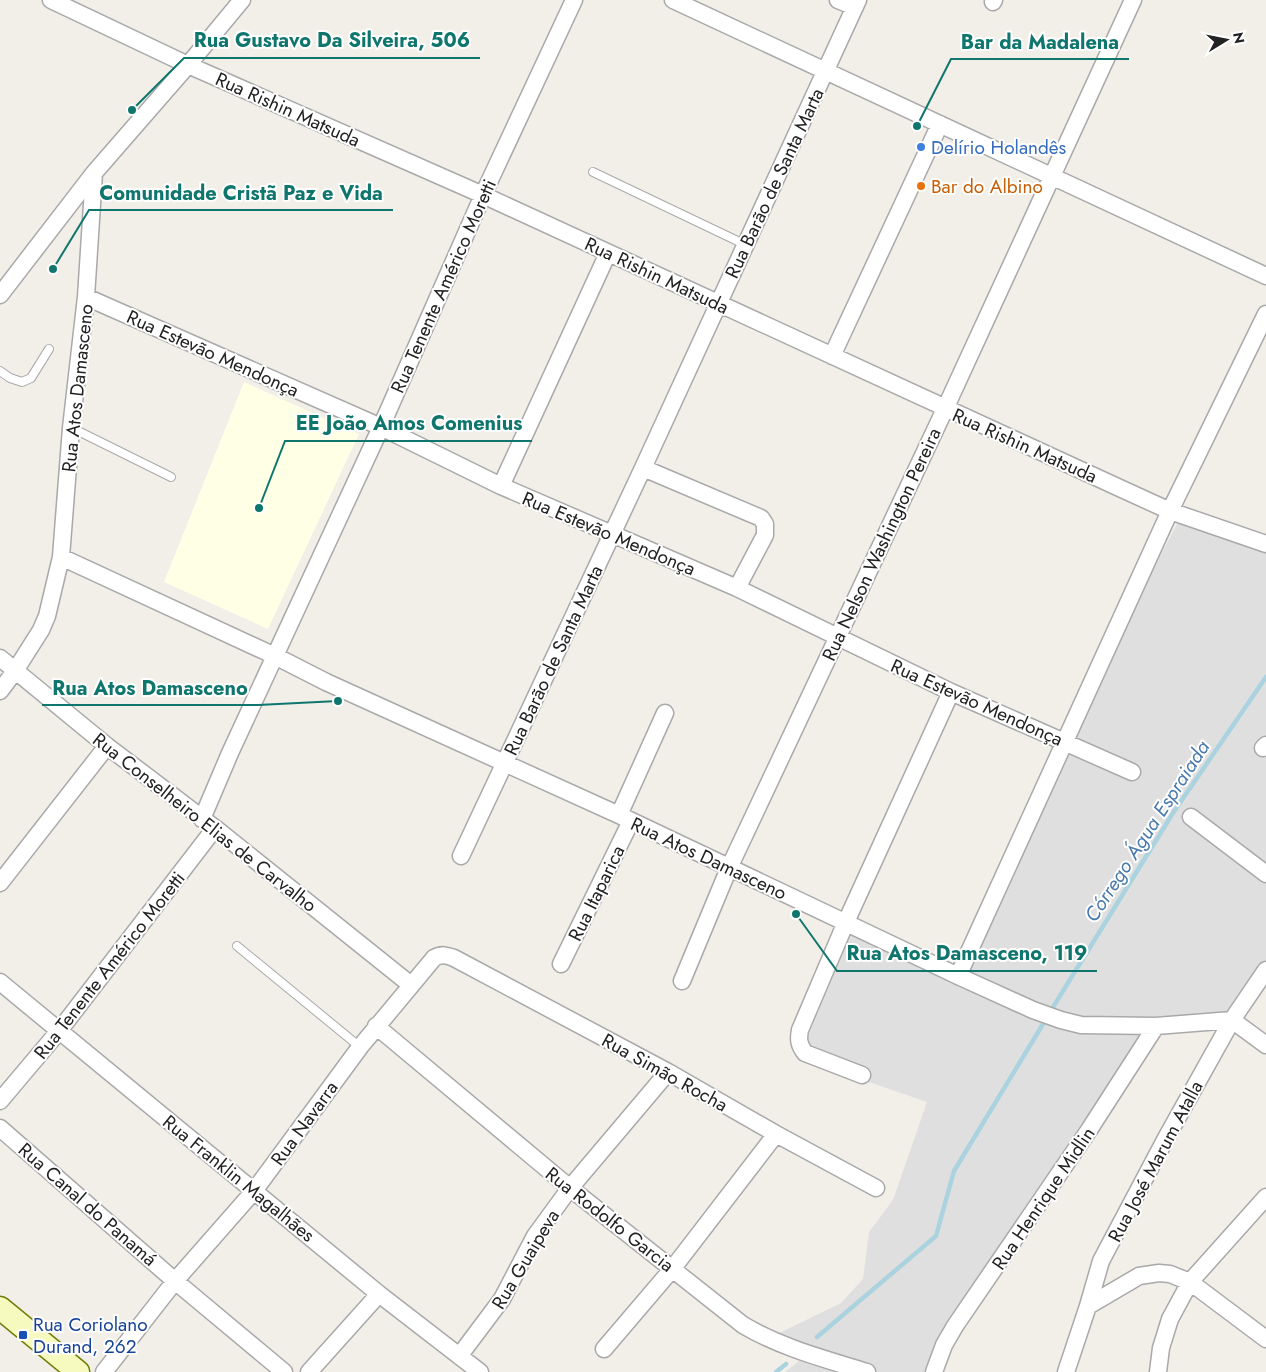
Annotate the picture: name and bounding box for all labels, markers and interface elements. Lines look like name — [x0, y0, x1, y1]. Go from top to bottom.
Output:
north arrow — [1201, 15, 1251, 65]
callout: Rua Gustavo Da Silveira, 506 — [184, 23, 480, 58]
callout: Bar da Madalena — [951, 24, 1129, 59]
text: Rua Gustavo Da Silveira, 506 — [194, 26, 470, 55]
text: Bar da Madalena — [961, 28, 1119, 57]
text: N — [1228, 31, 1250, 45]
street label: Rua Rishin Matsuda — [211, 65, 365, 154]
street label: Rua Barão de Santa Marta — [718, 84, 830, 283]
place label: Delírio Holandês — [931, 134, 1067, 161]
marker: Delírio Holandês — [915, 141, 927, 153]
place label: Bar do Albino — [931, 173, 1043, 200]
callout: Comunidade Cristã Paz e Vida — [89, 175, 393, 210]
street label: Rua Tenente Américo Moretti — [384, 175, 503, 397]
text: Comunidade Cristã Paz e Vida — [99, 179, 383, 208]
marker: Bar do Albino — [915, 180, 927, 192]
street label: Rua Rishin Matsuda — [580, 230, 733, 321]
street label: Rua Atos Damasceno — [55, 303, 100, 474]
street label: Rua Estevão Mendonça — [122, 303, 303, 404]
street label: Rua Rishin Matsuda — [948, 401, 1102, 490]
callout: EE João Amos Comenius — [285, 406, 532, 441]
text: EE João Amos Comenius — [296, 409, 522, 438]
street label: Rua Nelson Washington Pereira — [815, 423, 947, 665]
street label: Rua Estevão Mendonça — [518, 485, 700, 582]
street label: Rua Barão de Santa Marta — [497, 561, 609, 760]
street label: Rua Estevão Mendonça — [886, 652, 1067, 753]
callout: Rua Atos Damasceno — [42, 670, 258, 705]
text: Rua Atos Damasceno — [52, 674, 248, 703]
street label: Rua Conselheiro Elias de Carvalho — [87, 726, 322, 919]
water label: Córrego Água Espraiada — [1078, 735, 1217, 928]
street label: Rua Atos Damasceno — [626, 810, 791, 906]
street label: Rua Itaparica — [562, 841, 631, 946]
street label: Rua Tenente Américo Moretti — [27, 866, 191, 1065]
callout: Rua Atos Damasceno, 119 — [837, 936, 1097, 971]
text: Rua Atos Damasceno, 119 — [847, 939, 1087, 968]
street label: Rua Simão Rocha — [597, 1027, 733, 1118]
street label: Rua Navarra — [264, 1075, 344, 1171]
street label: Rua José Marum Atalla — [1101, 1076, 1209, 1247]
street label: Rua Franklin Magalhães — [157, 1108, 321, 1249]
street label: Rua Henrique Midlin — [986, 1122, 1101, 1275]
street label: Rua Canal do Panamá — [12, 1137, 163, 1272]
street label: Rua Rodolfo Garcia — [540, 1160, 680, 1278]
street label: Rua Guaipeva — [485, 1204, 566, 1314]
place label: Rua Coriolano Durand, 262 — [33, 1311, 148, 1360]
marker: Rua Coriolano Durand, 262 — [17, 1329, 29, 1341]

